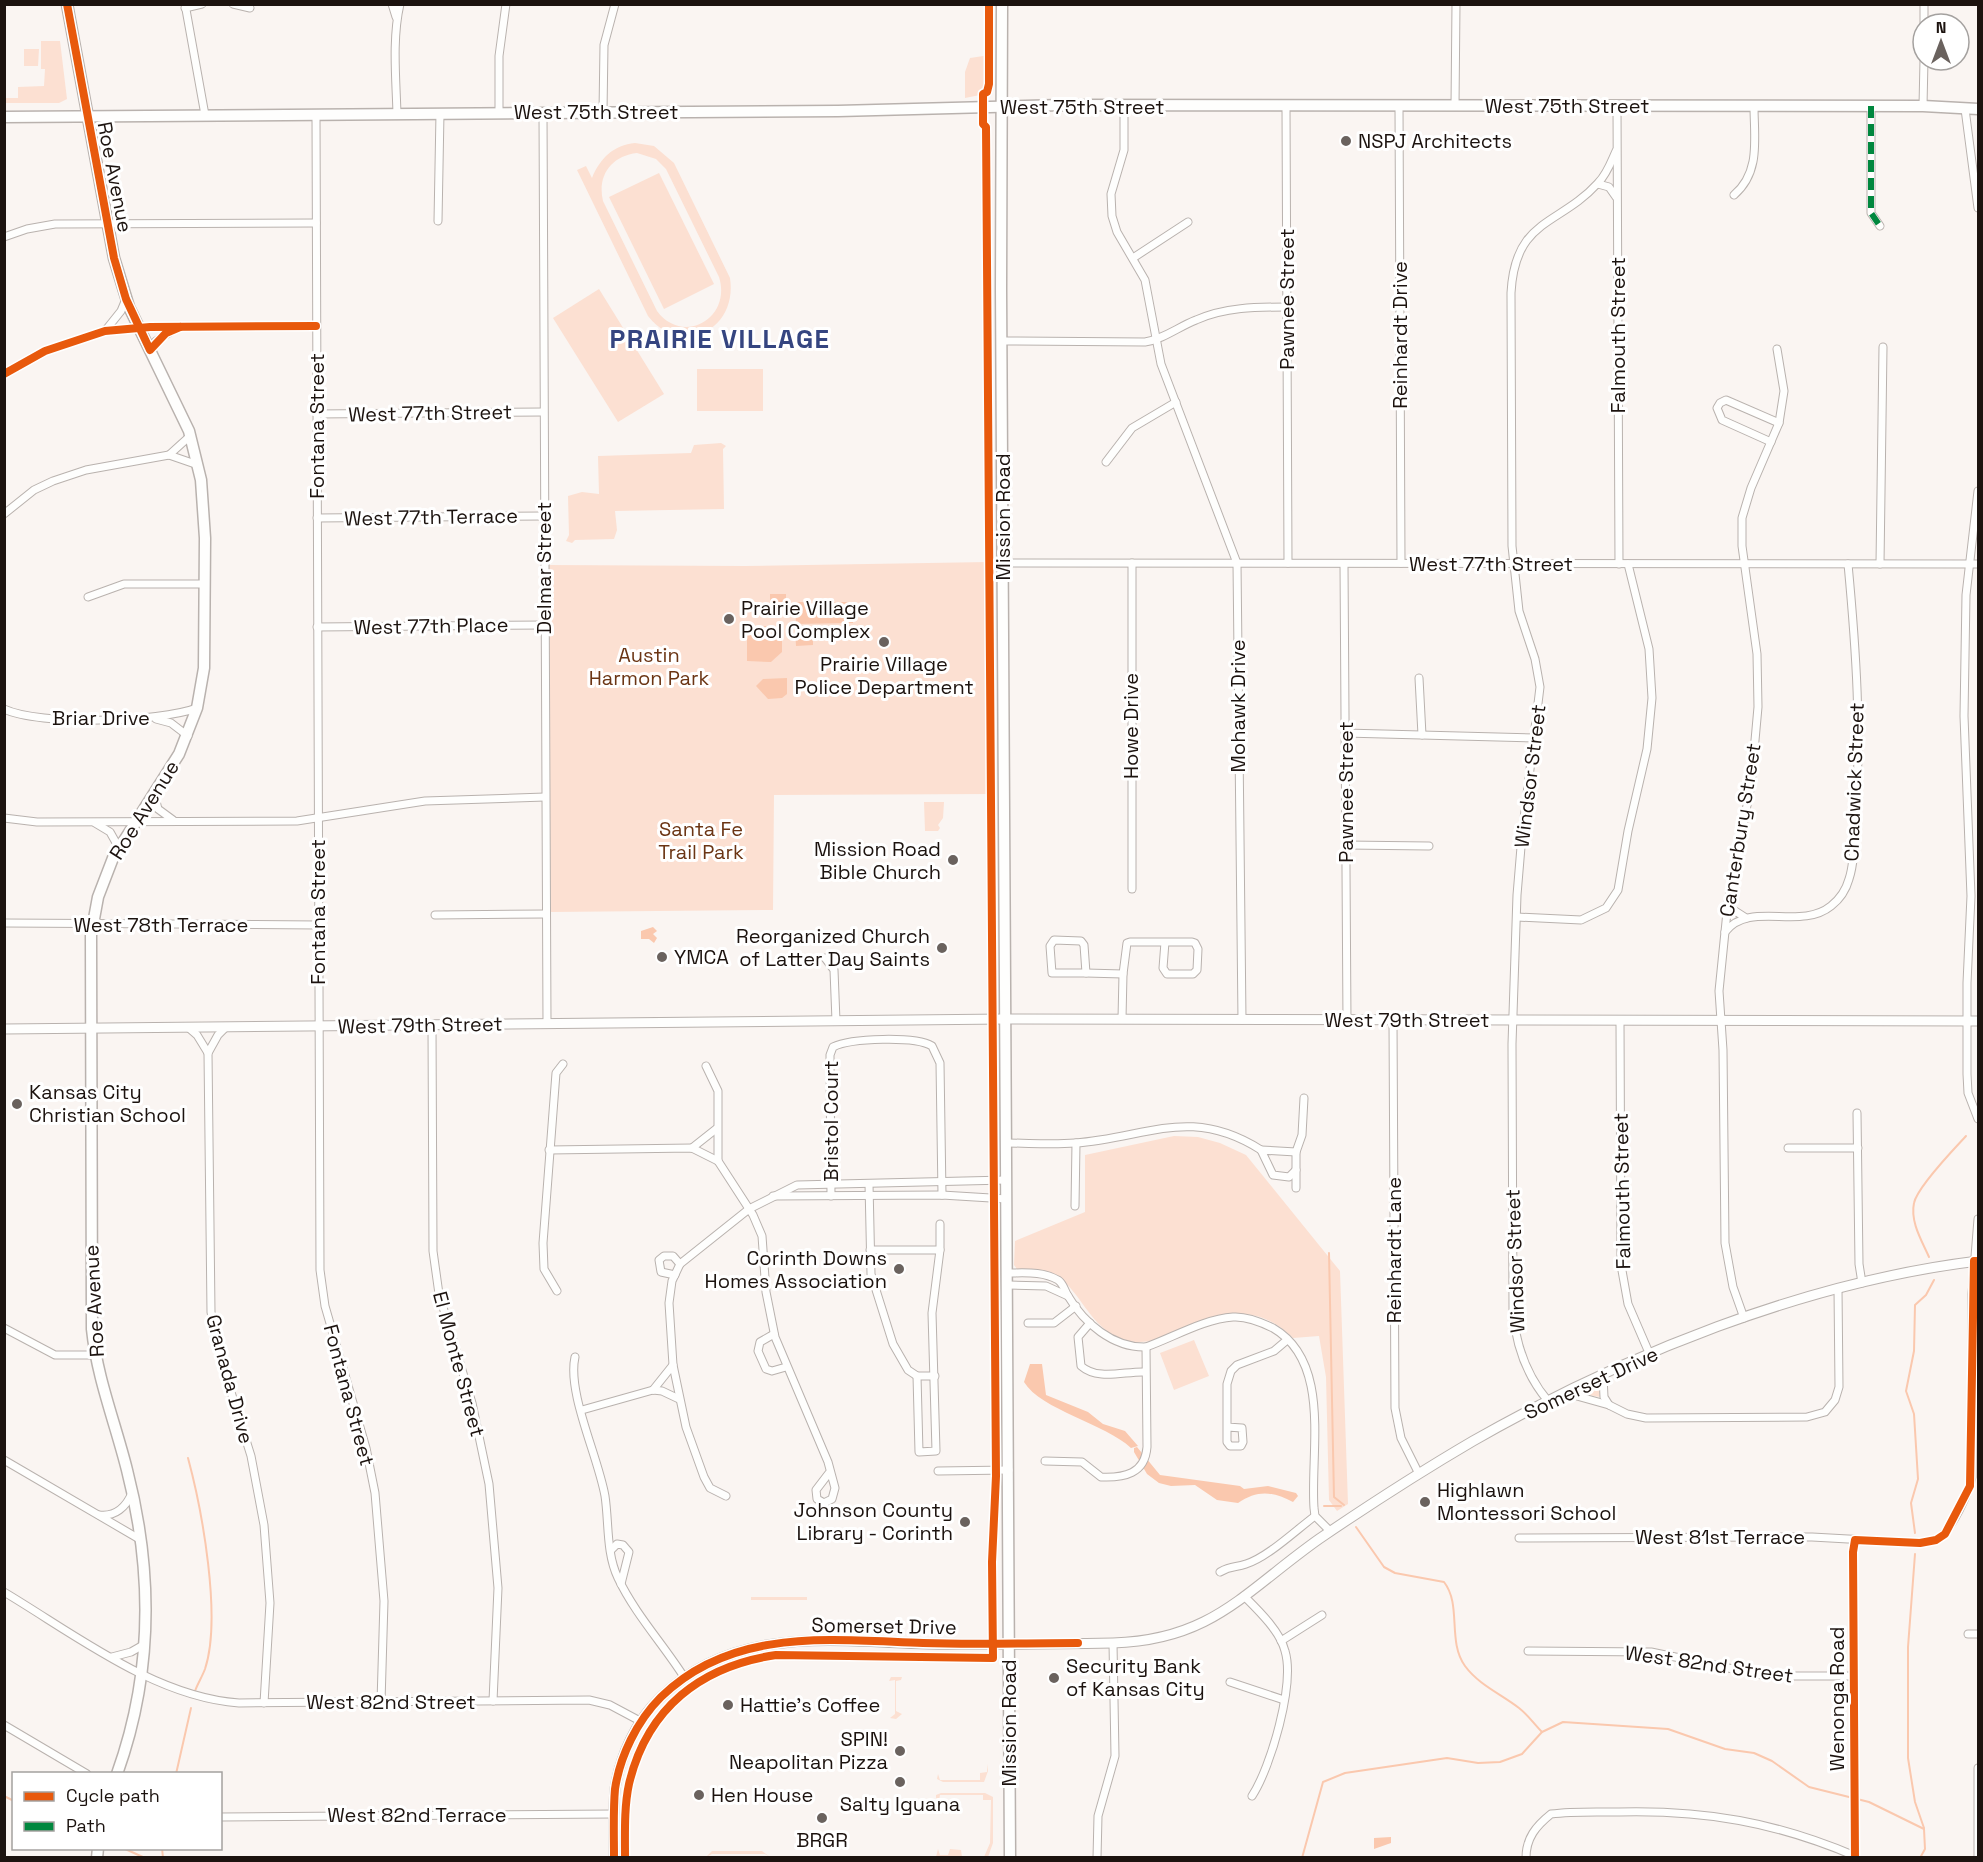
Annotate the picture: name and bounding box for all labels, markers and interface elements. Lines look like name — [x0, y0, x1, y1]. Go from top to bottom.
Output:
north arrow — [1911, 12, 1971, 72]
text: N — [1936, 17, 1946, 38]
street label: West 75th Street — [1485, 93, 1649, 119]
street label: West 75th Street — [1000, 94, 1164, 120]
street label: West 75th Street — [514, 99, 678, 125]
street label: Roe Avenue — [92, 119, 138, 235]
place label: NSPJ Architects — [1358, 128, 1512, 154]
marker: NSPJ Architects — [1339, 134, 1353, 148]
street label: Pawnee Street — [1274, 228, 1300, 370]
street label: Falmouth Street — [1605, 257, 1631, 413]
street label: Reinhardt Drive — [1387, 261, 1413, 409]
district label: PRAIRIE VILLAGE — [609, 322, 831, 356]
street label: Fontana Street — [304, 353, 330, 499]
street label: West 77th Street — [348, 399, 512, 427]
street label: Mission Road — [990, 453, 1016, 581]
street label: West 77th Terrace — [344, 502, 518, 532]
street label: Delmar Street — [531, 502, 557, 634]
street label: West 77th Street — [1409, 551, 1573, 577]
place label: Prairie Village Pool Complex — [741, 595, 871, 644]
street label: West 77th Place — [353, 612, 509, 640]
marker: Prairie Village Pool Complex — [722, 612, 736, 626]
marker: Prairie Village Police Department — [877, 635, 891, 649]
street label: Mohawk Drive — [1225, 639, 1251, 773]
park label: Austin Harmon Park — [589, 642, 710, 691]
place label: Prairie Village Police Department — [794, 651, 974, 700]
street label: Howe Drive — [1118, 673, 1144, 779]
street label: Chadwick Street — [1838, 702, 1870, 862]
street label: Windsor Street — [1508, 703, 1552, 849]
street label: Briar Drive — [52, 705, 150, 731]
street label: Pawnee Street — [1333, 721, 1359, 863]
street label: Canterbury Street — [1713, 741, 1767, 919]
street label: Roe Avenue — [103, 755, 185, 865]
park label: Santa Fe Trail Park — [658, 816, 744, 865]
place label: Mission Road Bible Church — [814, 836, 941, 885]
street label: Fontana Street — [305, 839, 331, 985]
marker: Mission Road Bible Church — [946, 853, 960, 867]
street label: West 78th Terrace — [74, 912, 248, 938]
place label: Reorganized Church of Latter Day Saints — [736, 923, 930, 972]
marker: Reorganized Church of Latter Day Saints — [935, 941, 949, 955]
place label: YMCA — [674, 944, 729, 970]
marker: YMCA — [655, 950, 669, 964]
street label: West 79th Street — [1325, 1007, 1489, 1033]
street label: West 79th Street — [337, 1011, 503, 1039]
street label: Bristol Court — [818, 1060, 844, 1182]
place label: Kansas City Christian School — [29, 1079, 186, 1128]
marker: Kansas City Christian School — [10, 1097, 24, 1111]
street label: Falmouth Street — [1608, 1112, 1636, 1270]
street label: Reinhardt Lane — [1381, 1177, 1407, 1323]
street label: Windsor Street — [1499, 1188, 1531, 1334]
street label: Roe Avenue — [78, 1244, 110, 1358]
place label: Corinth Downs Homes Association — [705, 1245, 887, 1294]
marker: Corinth Downs Homes Association — [892, 1262, 906, 1276]
street label: El Monte Street — [427, 1288, 491, 1440]
street label: Granada Drive — [200, 1311, 260, 1447]
street label: Fontana Street — [318, 1321, 380, 1469]
street label: Somerset Drive — [1520, 1341, 1662, 1425]
place label: Highlawn Montessori School — [1437, 1477, 1616, 1526]
marker: Highlawn Montessori School — [1418, 1495, 1432, 1509]
place label: Johnson County Library - Corinth — [794, 1497, 953, 1546]
marker: Johnson County Library - Corinth — [958, 1515, 972, 1529]
street label: West 81st Terrace — [1635, 1524, 1805, 1550]
street label: Somerset Drive — [811, 1612, 957, 1640]
street label: Wenonga Road — [1824, 1627, 1850, 1771]
street label: West 82nd Street — [1623, 1639, 1795, 1689]
place label: Security Bank of Kansas City — [1066, 1653, 1205, 1702]
street label: Mission Road — [996, 1659, 1022, 1787]
marker: Security Bank of Kansas City — [1047, 1671, 1061, 1685]
street label: West 82nd Street — [306, 1689, 476, 1715]
place label: Hattie’s Coffee — [740, 1692, 880, 1718]
marker: Hattie’s Coffee — [721, 1698, 735, 1712]
place label: SPIN! Neapolitan Pizza — [729, 1726, 888, 1775]
marker: SPIN! Neapolitan Pizza — [893, 1744, 907, 1758]
legend — [12, 1772, 222, 1850]
marker: Salty Iguana — [893, 1775, 907, 1789]
place label: Hen House — [711, 1782, 813, 1808]
text: Cycle path — [66, 1784, 160, 1807]
marker: Hen House — [692, 1788, 706, 1802]
place label: Salty Iguana — [840, 1791, 960, 1817]
street label: West 82nd Terrace — [327, 1802, 507, 1828]
marker: BRGR — [815, 1811, 829, 1825]
text: Path — [66, 1814, 106, 1837]
place label: BRGR — [796, 1827, 848, 1853]

